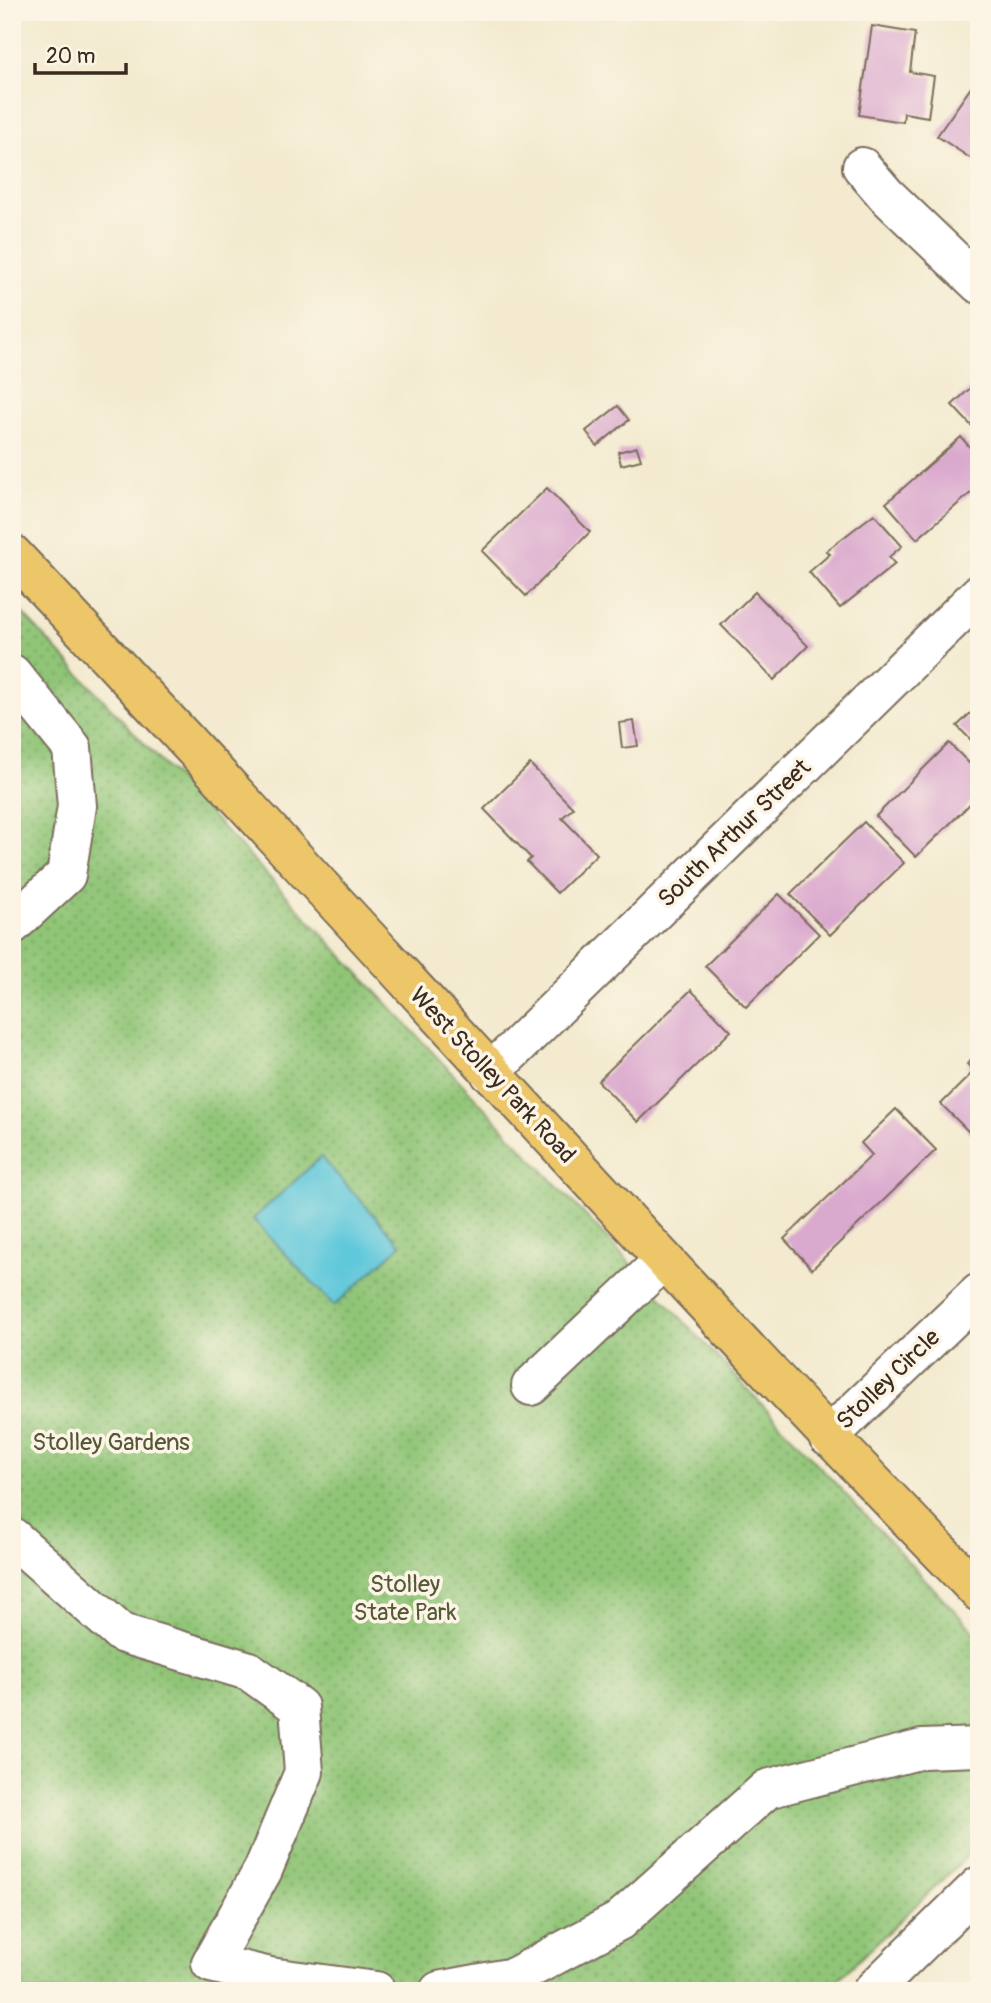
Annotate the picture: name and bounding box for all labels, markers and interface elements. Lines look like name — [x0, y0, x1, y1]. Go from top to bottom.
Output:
scale bar — [35, 32, 126, 76]
text: 20 m — [46, 43, 95, 70]
street label: South Arthur Street — [652, 753, 817, 914]
street label: West Stolley Park Road — [404, 981, 582, 1169]
street label: Stolley Circle — [831, 1323, 946, 1436]
park label: Stolley Gardens — [32, 1428, 190, 1457]
park label: Stolley State Park — [354, 1570, 456, 1627]

